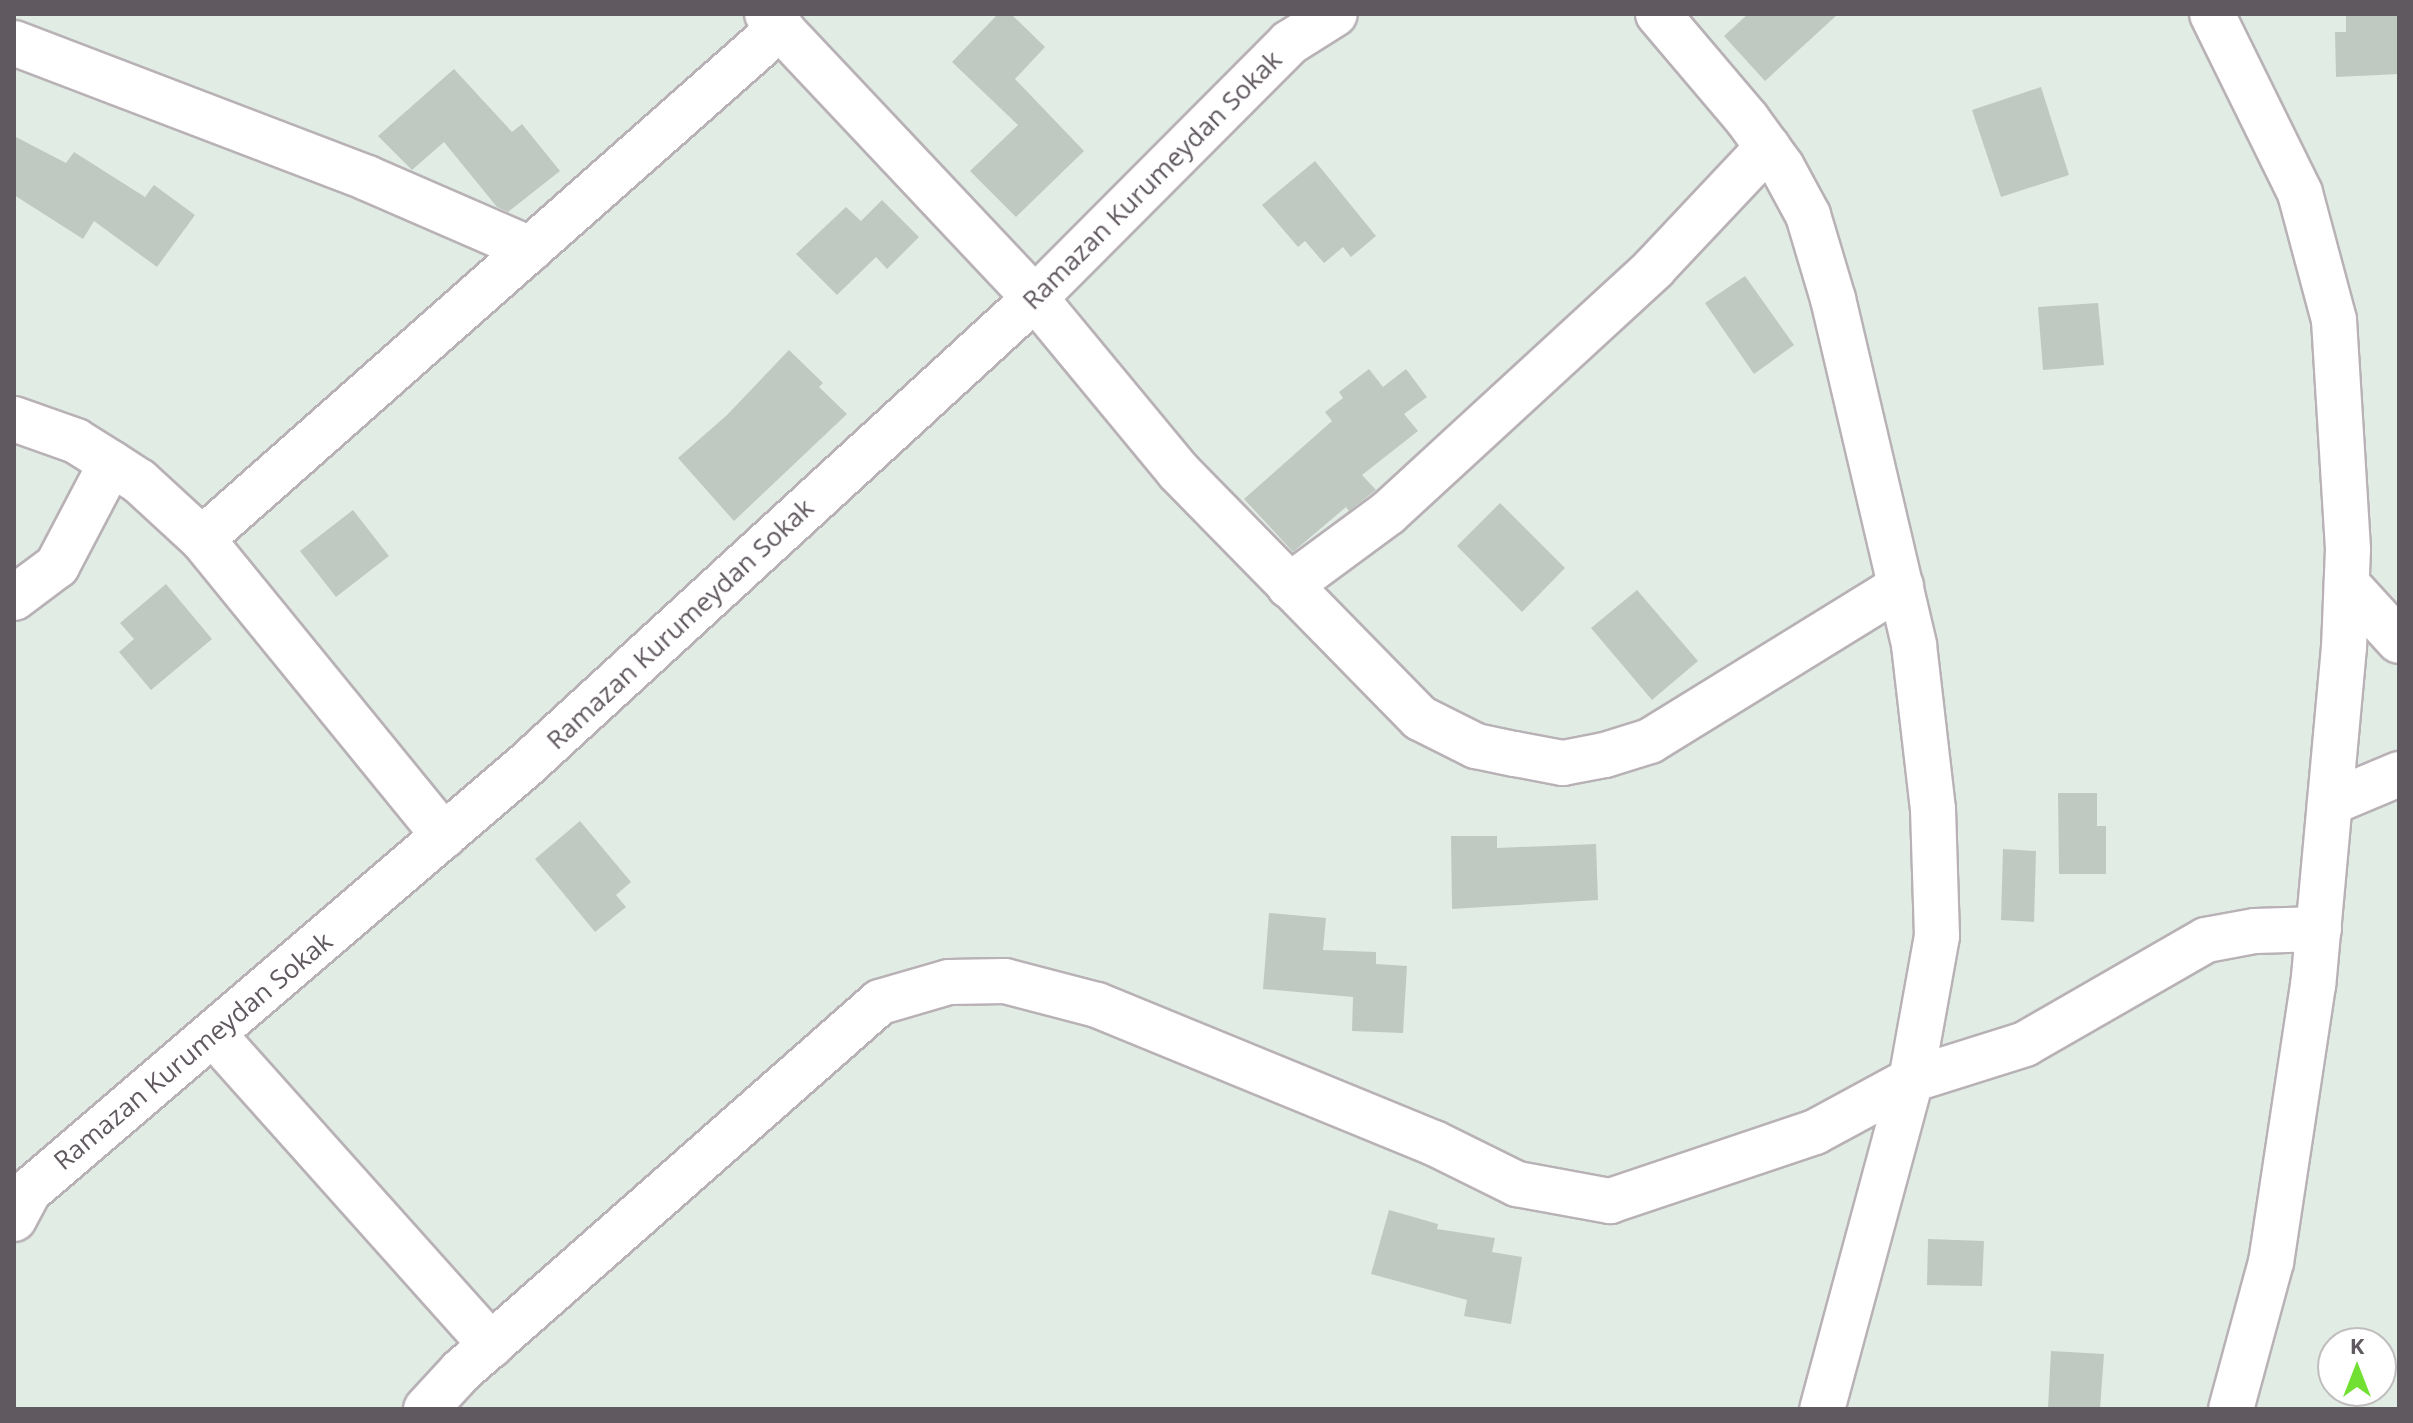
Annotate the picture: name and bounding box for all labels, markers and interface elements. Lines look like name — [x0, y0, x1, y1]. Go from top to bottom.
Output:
street label: Ramazan Kurumeydan Sokak — [1016, 44, 1288, 316]
street label: Ramazan Kurumeydan Sokak — [540, 492, 820, 756]
street label: Ramazan Kurumeydan Sokak — [48, 926, 338, 1176]
north arrow — [2317, 1327, 2397, 1407]
text: K — [2350, 1330, 2364, 1360]

